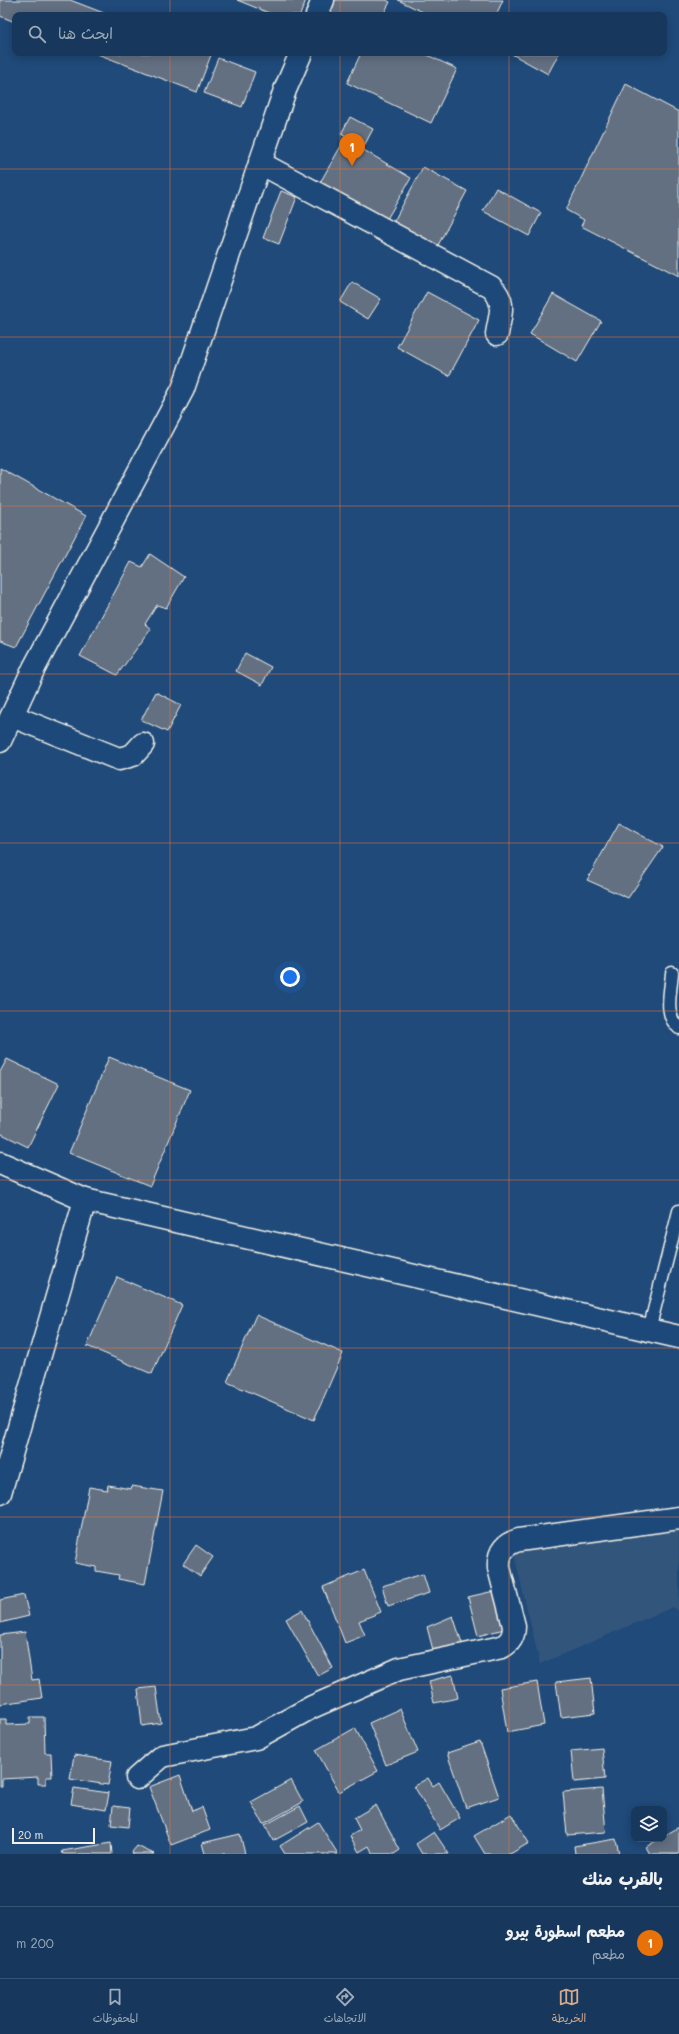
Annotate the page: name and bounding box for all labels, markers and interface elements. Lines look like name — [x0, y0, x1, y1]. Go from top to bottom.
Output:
search box — [12, 12, 667, 56]
icon: search — [26, 23, 48, 45]
text: ابحث هنا — [58, 23, 113, 43]
pin: 1 — [339, 133, 365, 166]
your location — [280, 967, 300, 987]
map controls — [631, 1806, 667, 1842]
button: layers — [631, 1806, 667, 1842]
scale bar — [12, 1826, 95, 1845]
text: 20 m — [18, 1827, 43, 1842]
text: بالقرب منك — [582, 1867, 663, 1889]
text: مطعم اسطورة بيرو — [506, 1921, 625, 1941]
text: 200 m — [16, 1934, 54, 1951]
text: 1 — [647, 1934, 653, 1951]
text: مطعم — [592, 1945, 625, 1962]
tab: المحفوظات — [93, 1986, 138, 2028]
tab: الاتجاهات — [324, 1986, 366, 2028]
tab: الخريطة — [552, 1986, 586, 2028]

